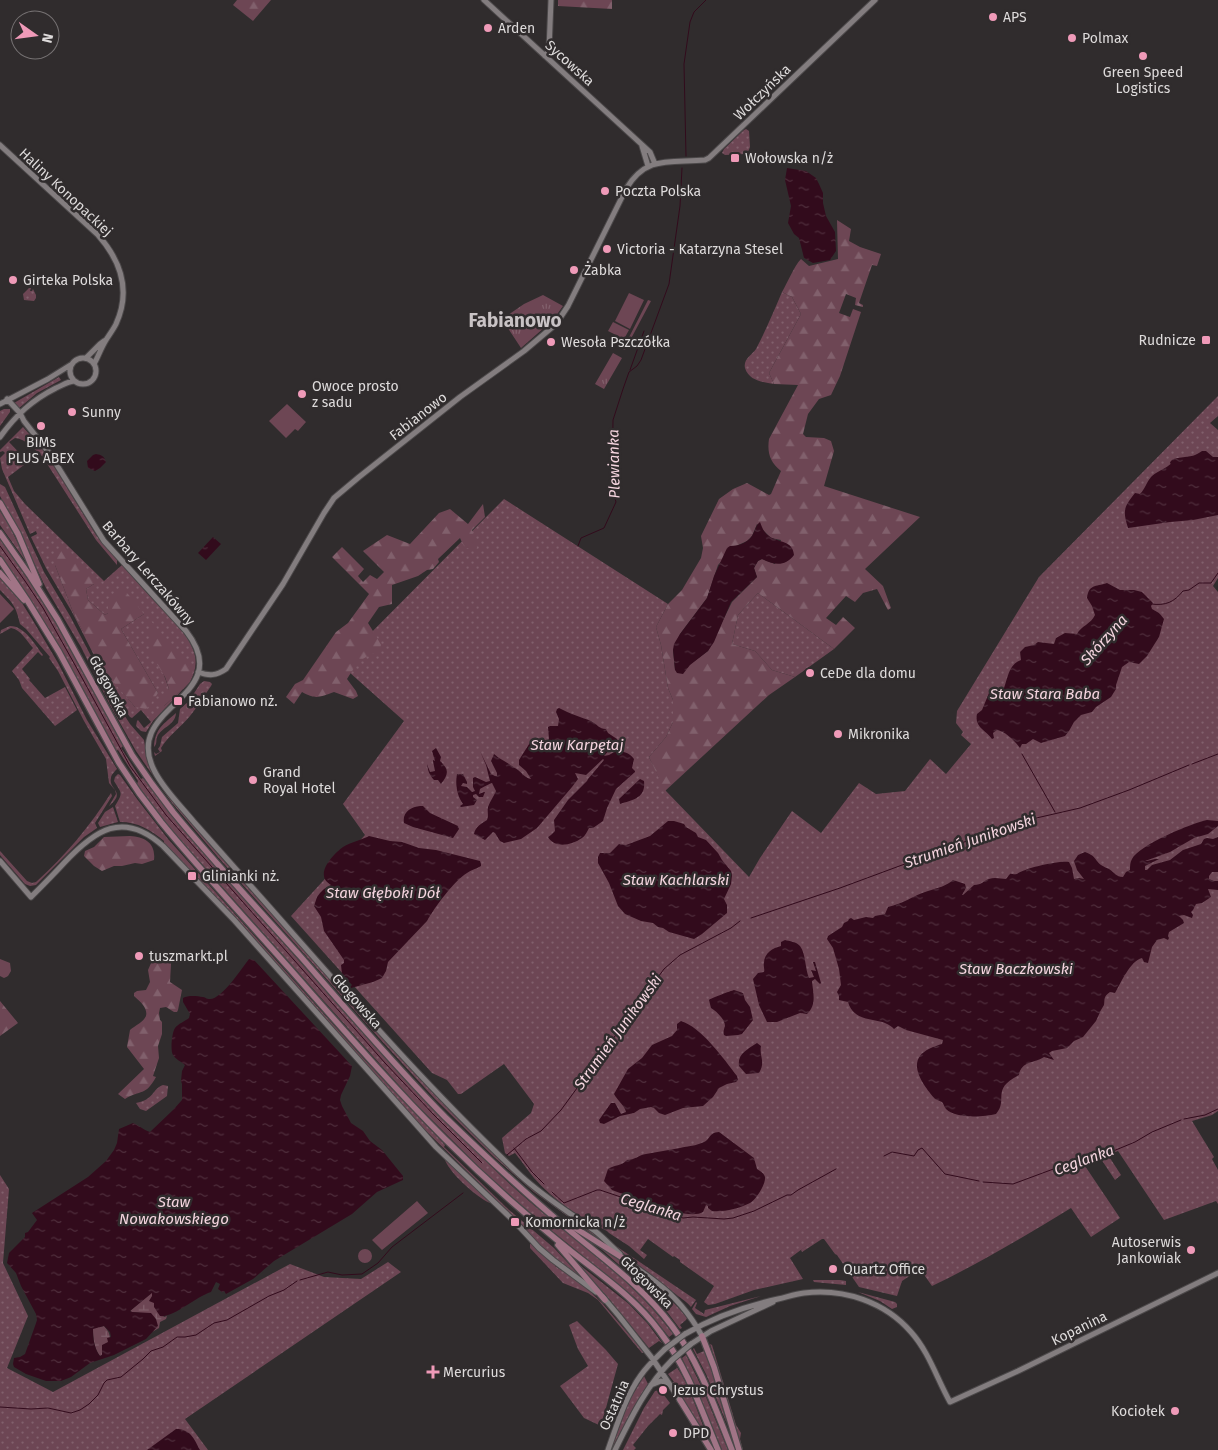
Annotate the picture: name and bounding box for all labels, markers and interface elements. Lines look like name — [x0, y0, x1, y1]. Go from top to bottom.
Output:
place label: APS — [1003, 9, 1027, 26]
north arrow — [10, 10, 60, 60]
marker: APS — [987, 11, 999, 23]
place label: Arden — [498, 20, 535, 37]
marker: Arden — [482, 22, 494, 34]
place label: Polmax — [1082, 30, 1129, 47]
text: N — [38, 31, 57, 45]
marker: Polmax — [1066, 32, 1078, 44]
street label: Sycowska — [542, 37, 598, 90]
marker: Green Speed Logistics — [1137, 50, 1149, 62]
street label: Wołczyńska — [730, 61, 794, 124]
place label: Green Speed Logistics — [1103, 64, 1183, 97]
street label: Haliny Konopackiej — [15, 145, 116, 240]
place label: Wołowska n/ż — [745, 150, 833, 167]
marker: Wołowska n/ż — [729, 152, 741, 164]
place label: Poczta Polska — [615, 183, 701, 200]
marker: Poczta Polska — [599, 185, 611, 197]
place label: Victoria - Katarzyna Stesel — [617, 241, 783, 258]
marker: Victoria - Katarzyna Stesel — [601, 243, 613, 255]
place label: Żabka — [584, 261, 622, 279]
marker: Żabka — [568, 264, 580, 276]
place label: Girteka Polska — [23, 272, 113, 289]
marker: Girteka Polska — [7, 274, 19, 286]
district label: Fabianowo — [468, 309, 562, 332]
place label: Rudnicze — [1139, 332, 1196, 349]
place label: Wesoła Pszczółka — [561, 334, 670, 351]
marker: Rudnicze — [1200, 334, 1212, 346]
marker: Wesoła Pszczółka — [545, 336, 557, 348]
place label: Owoce prosto z sadu — [312, 378, 399, 411]
marker: Owoce prosto z sadu — [296, 388, 308, 400]
street label: Fabianowo — [386, 389, 450, 444]
place label: Sunny — [82, 404, 121, 421]
marker: Sunny — [66, 406, 78, 418]
marker: BIMs PLUS ABEX — [35, 420, 47, 432]
water label: Plewianka — [604, 429, 624, 499]
place label: BIMs PLUS ABEX — [8, 434, 75, 467]
street label: Barbary Lerczakówny — [99, 518, 199, 629]
water label: Skórzyna — [1076, 611, 1131, 670]
street label: Głogowska — [85, 652, 132, 720]
place label: CeDe dla domu — [820, 665, 916, 682]
marker: CeDe dla domu — [804, 667, 816, 679]
water label: Staw Stara Baba — [989, 685, 1100, 703]
place label: Fabianowo nż. — [188, 693, 278, 710]
marker: Fabianowo nż. — [172, 695, 184, 707]
place label: Mikronika — [848, 726, 910, 743]
marker: Mikronika — [832, 728, 844, 740]
water label: Staw Karpętaj — [529, 736, 624, 754]
place label: Grand Royal Hotel — [263, 764, 336, 797]
marker: Grand Royal Hotel — [247, 774, 259, 786]
water label: Strumień Junikowski — [901, 810, 1038, 872]
place label: Glinianki nż. — [202, 868, 279, 885]
marker: Glinianki nż. — [186, 870, 198, 882]
water label: Staw Kachlarski — [622, 871, 729, 889]
water label: Staw Głęboki Dół — [325, 884, 441, 902]
place label: tuszmarkt.pl — [149, 948, 228, 965]
marker: tuszmarkt.pl — [133, 950, 145, 962]
water label: Staw Baczkowski — [958, 960, 1073, 978]
street label: Głogowska — [328, 970, 385, 1032]
water label: Strumień Junikowski — [570, 971, 666, 1094]
water label: Ceglanka — [1052, 1141, 1116, 1179]
water label: Ceglanka — [618, 1189, 684, 1225]
water label: Staw Nowakowskiego — [119, 1193, 229, 1228]
place label: Komornicka n/ż — [525, 1214, 625, 1231]
marker: Komornicka n/ż — [509, 1216, 521, 1228]
place label: Autoserwis Jankowiak — [1112, 1234, 1182, 1267]
marker: Autoserwis Jankowiak — [1185, 1244, 1197, 1256]
street label: Głogowska — [617, 1252, 677, 1312]
place label: Quartz Office — [843, 1261, 925, 1278]
marker: Quartz Office — [827, 1263, 839, 1275]
street label: Kopanina — [1049, 1308, 1110, 1349]
place label: Mercurius — [443, 1364, 506, 1381]
marker: Mercurius — [427, 1366, 439, 1378]
street label: Ostatnia — [596, 1377, 633, 1433]
place label: Jezus Chrystus — [673, 1382, 764, 1399]
marker: Jezus Chrystus — [657, 1384, 669, 1396]
place label: Kociołek — [1111, 1403, 1166, 1420]
marker: Kociołek — [1169, 1405, 1181, 1417]
place label: DPD — [683, 1425, 709, 1442]
marker: DPD — [667, 1427, 679, 1439]

